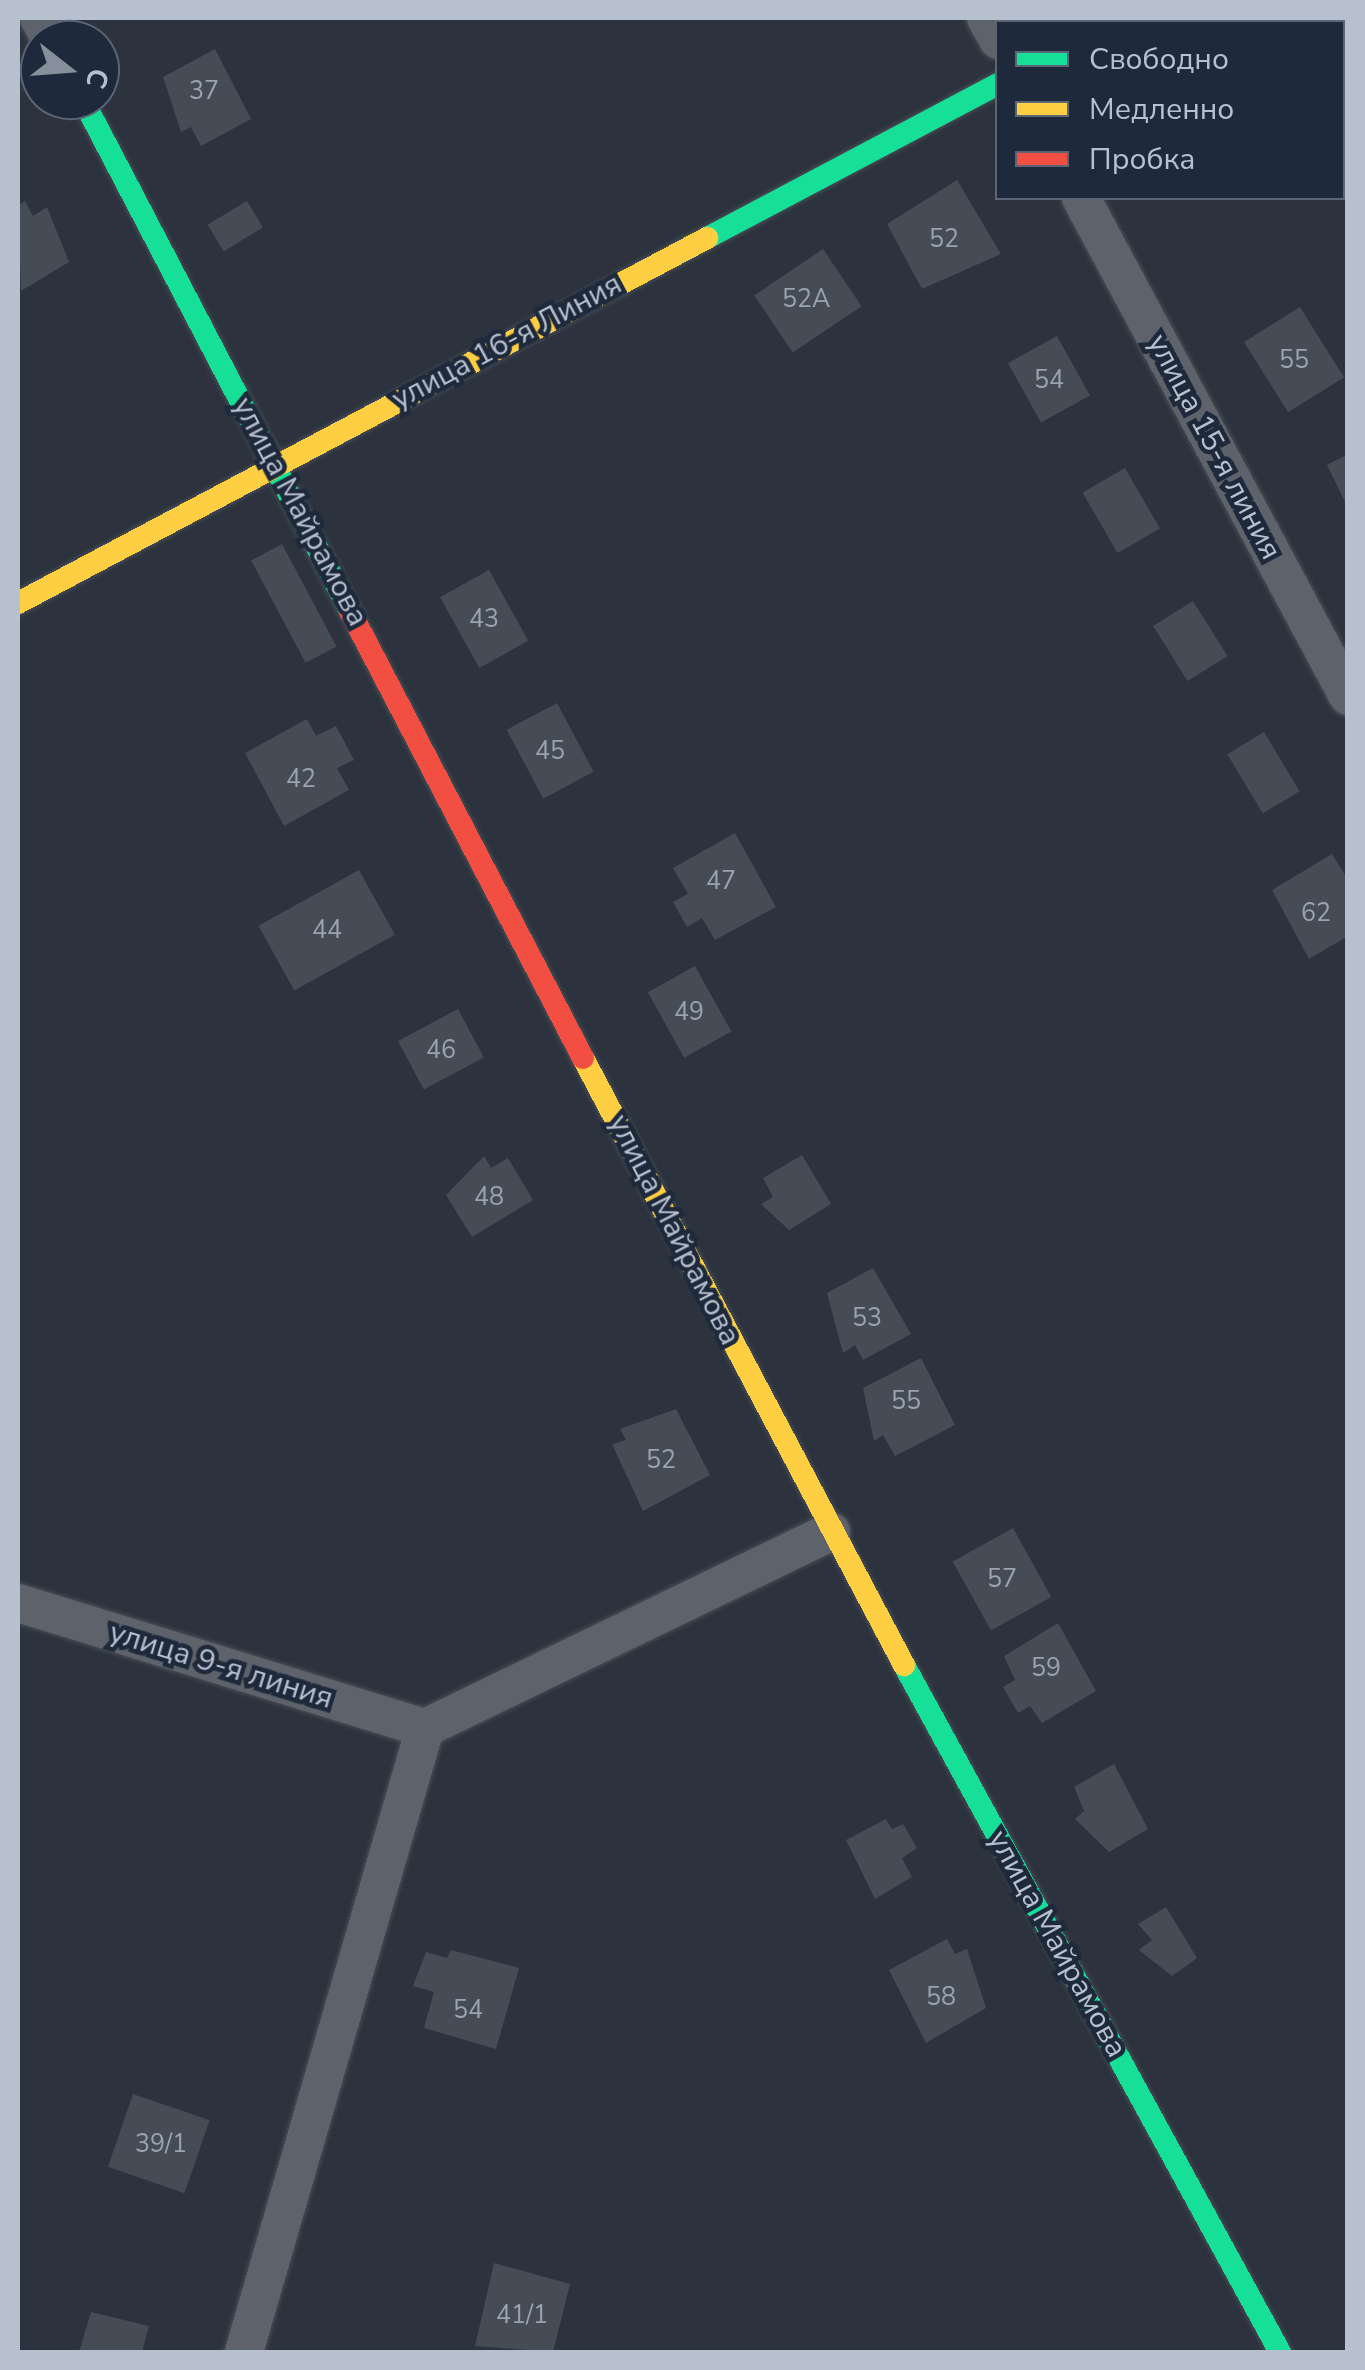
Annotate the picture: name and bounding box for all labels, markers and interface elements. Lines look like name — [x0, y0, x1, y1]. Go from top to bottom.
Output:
north arrow — [20, 20, 120, 120]
legend — [995, 20, 1345, 200]
text: Свободно — [1089, 39, 1229, 80]
text: С — [76, 64, 118, 93]
house number: 37 — [189, 76, 219, 106]
text: Медленно — [1089, 89, 1234, 130]
text: Пробка — [1089, 139, 1195, 180]
house number: 52 — [929, 224, 959, 254]
street label: улица 16-я Линия — [386, 266, 628, 418]
house number: 52А — [782, 284, 830, 314]
street label: улица 15-я линия — [1139, 328, 1289, 566]
house number: 55 — [1279, 345, 1309, 375]
house number: 54 — [1034, 365, 1064, 395]
street label: улица Майрамова — [224, 391, 376, 633]
house number: 43 — [469, 604, 499, 634]
house number: 45 — [535, 736, 565, 766]
house number: 42 — [286, 764, 316, 794]
house number: 47 — [706, 866, 736, 896]
house number: 62 — [1301, 898, 1331, 928]
house number: 44 — [312, 915, 342, 945]
house number: 49 — [674, 997, 704, 1027]
house number: 46 — [426, 1035, 456, 1065]
street label: улица Майрамова — [600, 1109, 748, 1351]
house number: 48 — [474, 1182, 504, 1212]
house number: 53 — [852, 1303, 882, 1333]
house number: 55 — [891, 1386, 921, 1416]
house number: 52 — [646, 1445, 676, 1475]
house number: 57 — [987, 1564, 1017, 1594]
street label: улица 9-я линия — [105, 1615, 337, 1717]
house number: 59 — [1031, 1653, 1061, 1683]
street label: улица Майрамова — [980, 1824, 1134, 2064]
house number: 58 — [926, 1982, 956, 2012]
house number: 54 — [453, 1995, 483, 2025]
house number: 39/1 — [135, 2129, 187, 2159]
house number: 41/1 — [496, 2300, 548, 2330]

